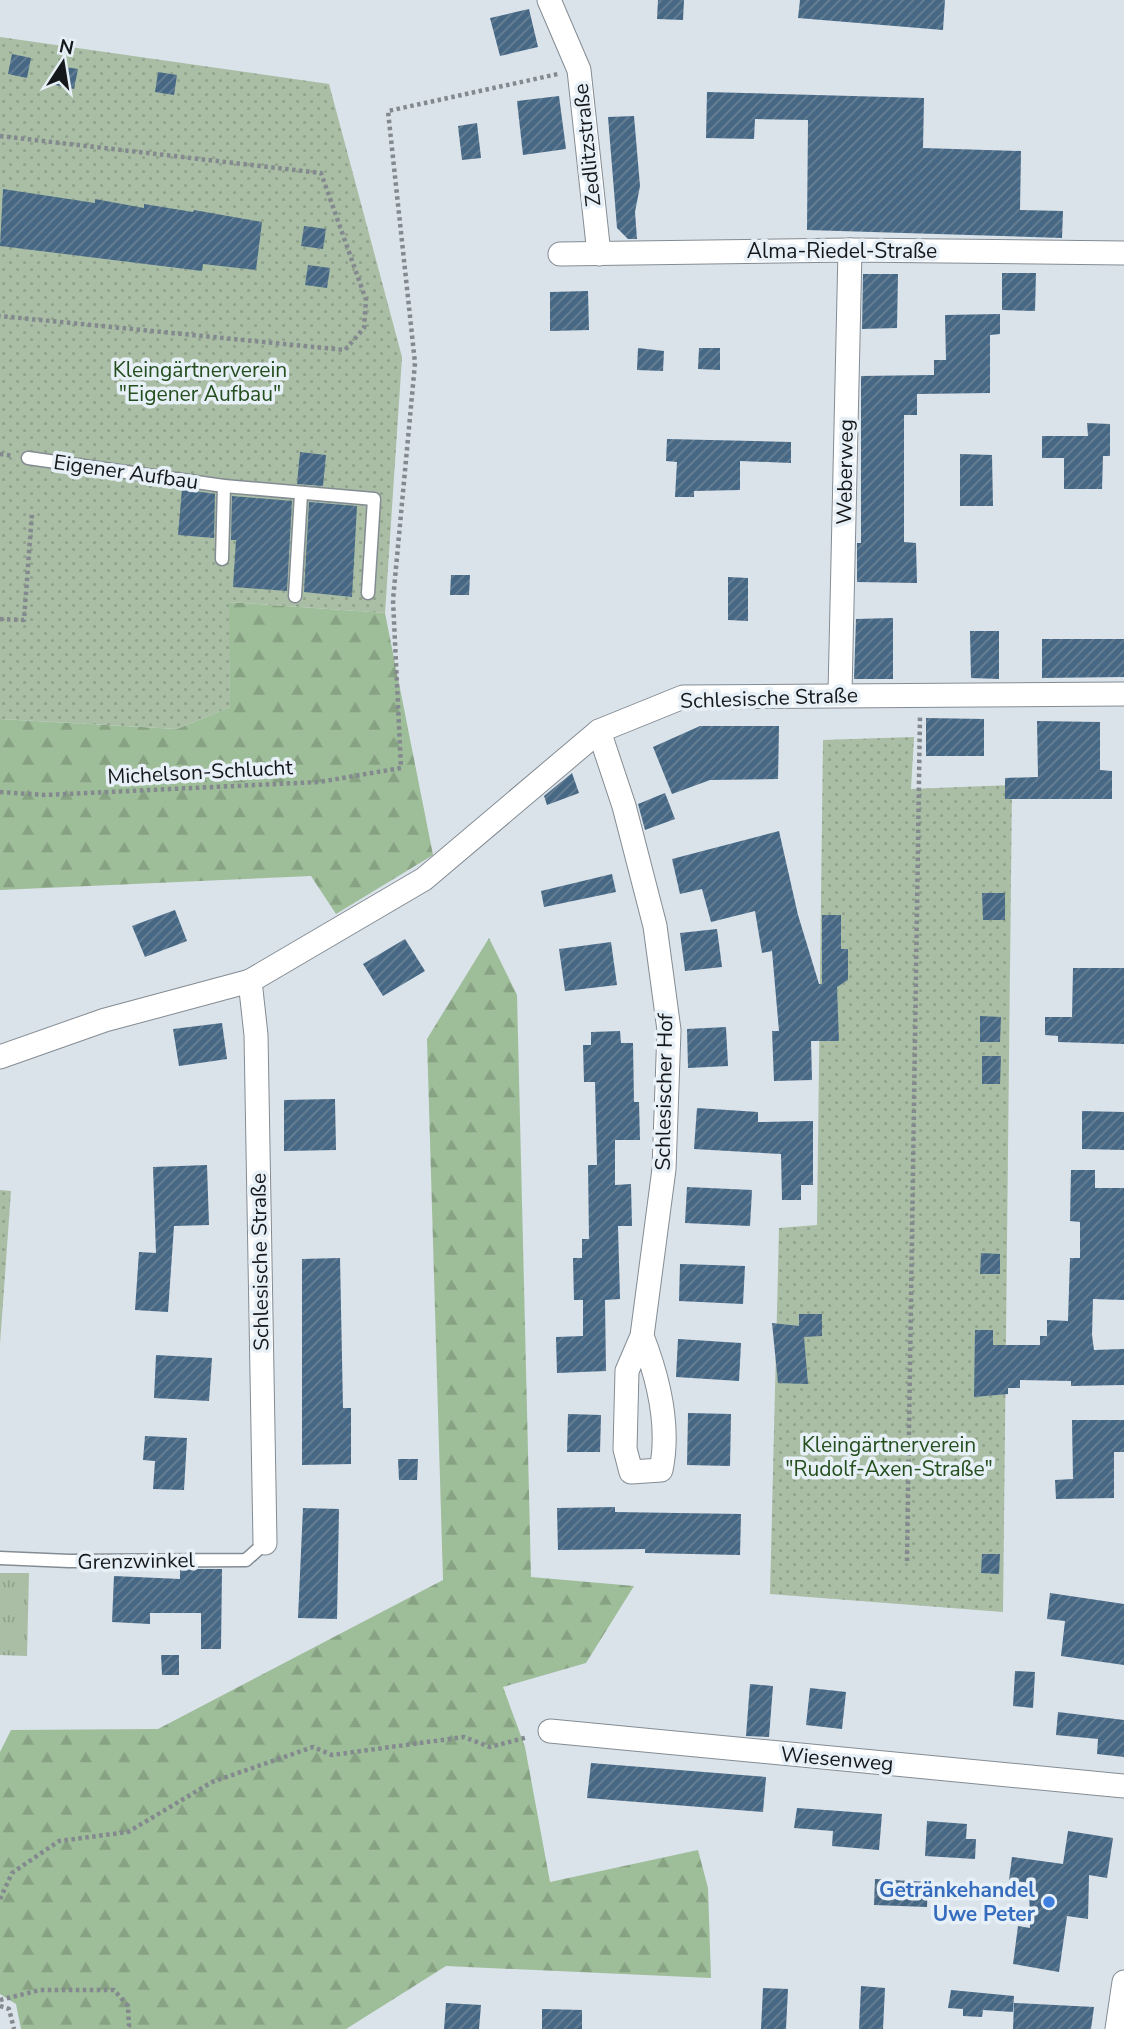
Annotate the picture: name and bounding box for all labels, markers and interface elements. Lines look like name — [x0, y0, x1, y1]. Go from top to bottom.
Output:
north arrow — [28, 28, 98, 98]
text: N — [57, 33, 76, 62]
street label: Zedlitzstraße — [567, 82, 607, 208]
street label: Alma-Riedel-Straße — [747, 237, 937, 265]
park label: Kleingärtnerverein "Eigener Aufbau" — [113, 356, 287, 408]
street label: Weberweg — [830, 419, 860, 525]
street label: Eigener Aufbau — [52, 448, 200, 496]
street label: Schlesische Straße — [680, 681, 858, 715]
street label: Michelson-Schlucht — [107, 753, 294, 791]
street label: Schlesischer Hof — [649, 1012, 679, 1171]
street label: Schlesische Straße — [244, 1173, 276, 1351]
park label: Kleingärtnerverein "Rudolf-Axen-Straße" — [785, 1431, 993, 1483]
street label: Grenzwinkel — [77, 1546, 196, 1576]
street label: Wiesenweg — [779, 1740, 895, 1778]
place label: Getränkehandel Uwe Peter — [879, 1876, 1036, 1928]
marker: Getränkehandel Uwe Peter — [1041, 1894, 1057, 1910]

